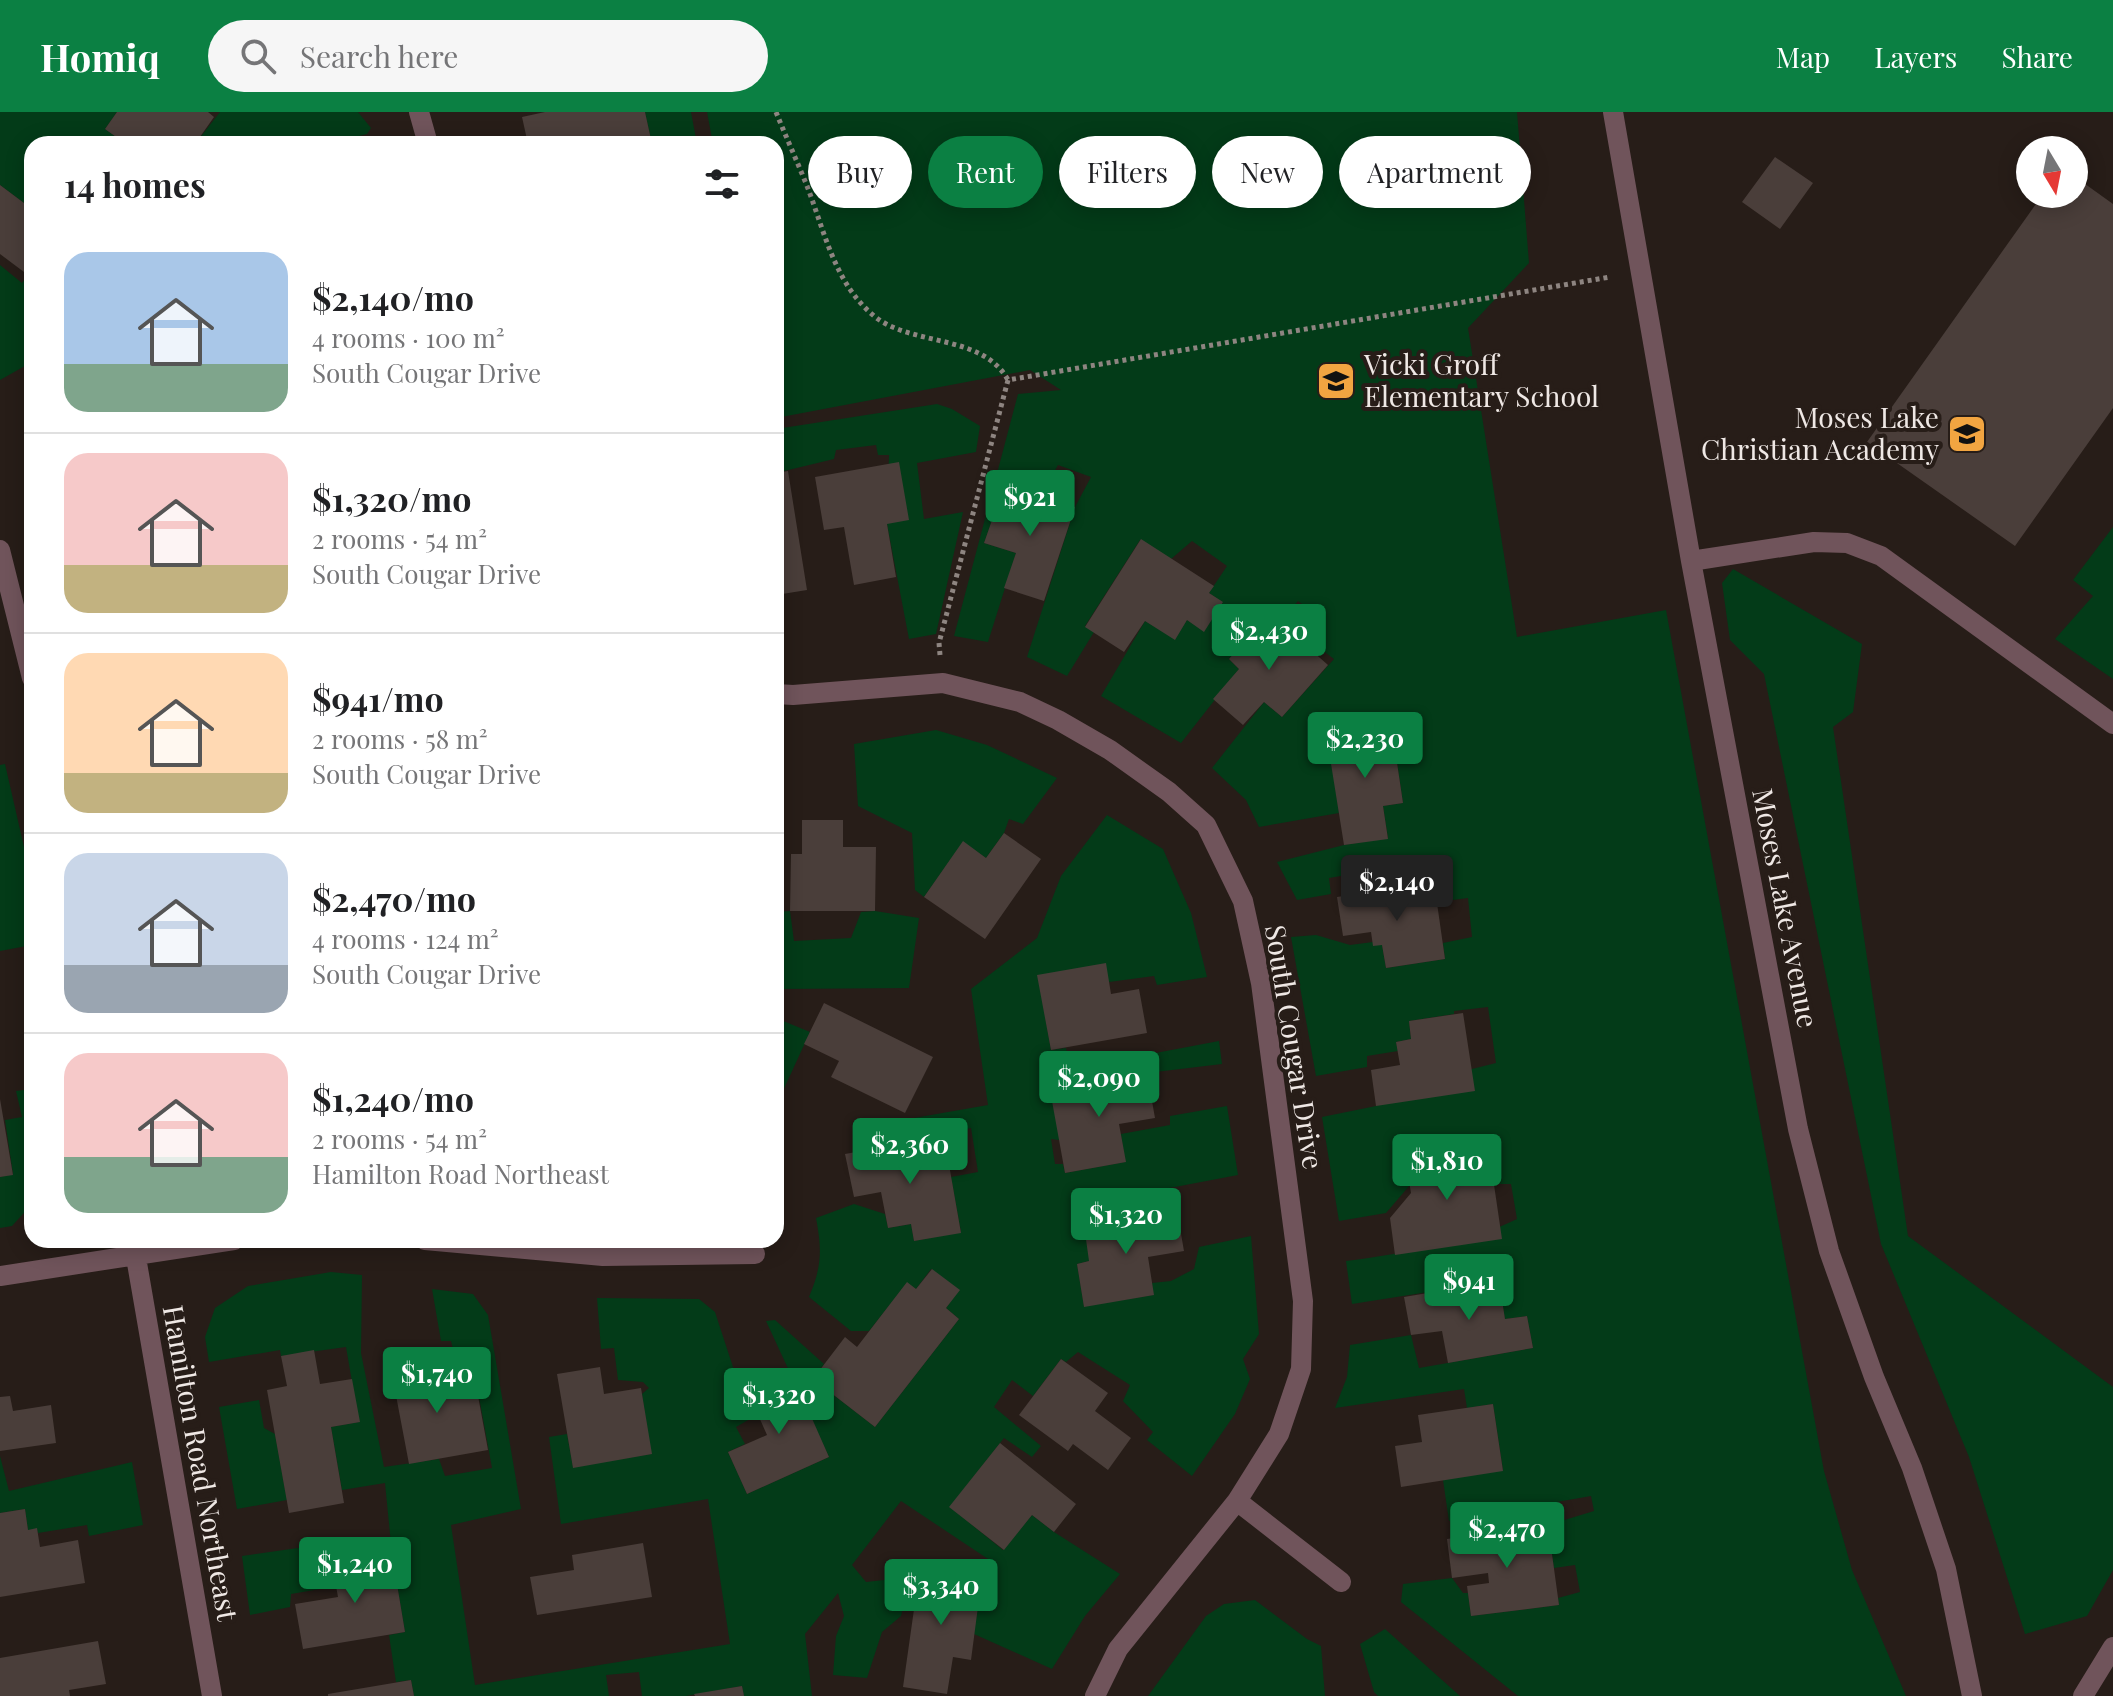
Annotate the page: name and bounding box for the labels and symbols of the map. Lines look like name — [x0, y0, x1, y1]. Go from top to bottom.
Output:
north arrow — [2016, 136, 2088, 208]
place label: Vicki Groff Elementary School — [1363, 345, 1599, 414]
school or university icon: Vicki Groff Elementary School — [1315, 360, 1357, 402]
place label: Moses Lake Christian Academy — [1701, 398, 1939, 467]
school or university icon: Moses Lake Christian Academy — [1946, 413, 1988, 455]
pin: $921 — [983, 470, 1077, 538]
pin: $2,430 — [1204, 604, 1334, 672]
pin: $2,230 — [1300, 712, 1430, 780]
street label: Moses Lake Avenue — [1745, 785, 1828, 1031]
pin: $2,140 — [1332, 855, 1462, 923]
street label: South Cougar Drive — [1258, 922, 1333, 1172]
pin: $2,090 — [1034, 1051, 1164, 1119]
pin: $2,360 — [845, 1118, 975, 1186]
pin: $1,810 — [1382, 1134, 1512, 1202]
pin: $1,320 — [1061, 1188, 1191, 1256]
pin: $941 — [1422, 1254, 1516, 1322]
street label: Hamilton Road Northeast — [156, 1302, 248, 1624]
pin: $1,740 — [372, 1347, 502, 1415]
pin: $1,320 — [714, 1368, 844, 1436]
pin: $2,470 — [1442, 1502, 1572, 1570]
pin: $1,240 — [290, 1537, 420, 1605]
pin: $3,340 — [876, 1559, 1006, 1627]

